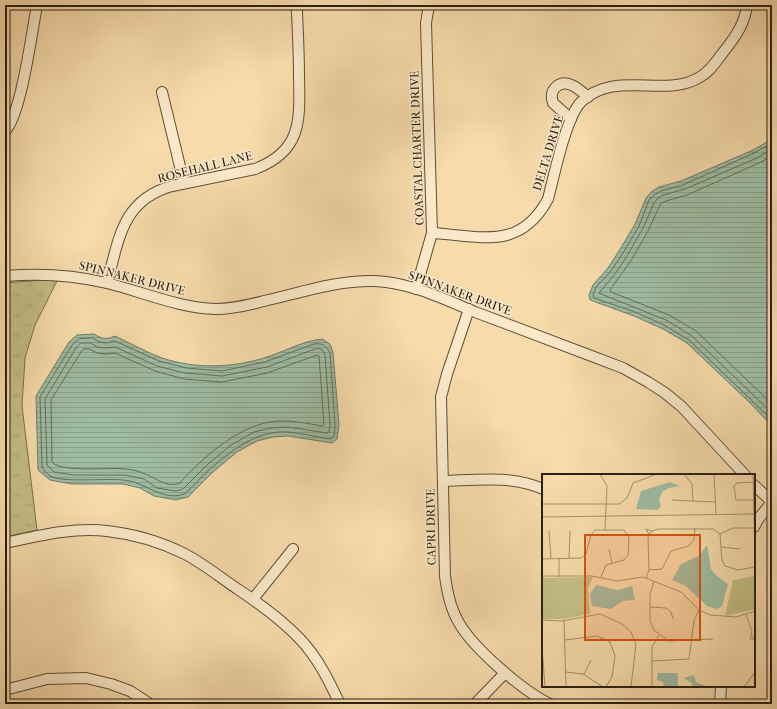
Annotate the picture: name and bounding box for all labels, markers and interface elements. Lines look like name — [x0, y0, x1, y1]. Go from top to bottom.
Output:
street label: COASTAL CHARTER DRIVE — [407, 70, 427, 226]
street label: DELTA DRIVE — [530, 113, 566, 193]
street label: ROSEHALL LANE — [156, 148, 254, 186]
street label: SPINNAKER DRIVE — [78, 258, 186, 298]
street label: SPINNAKER DRIVE — [407, 268, 513, 318]
inset map — [542, 474, 755, 687]
street label: CAPRI DRIVE — [423, 489, 439, 565]

